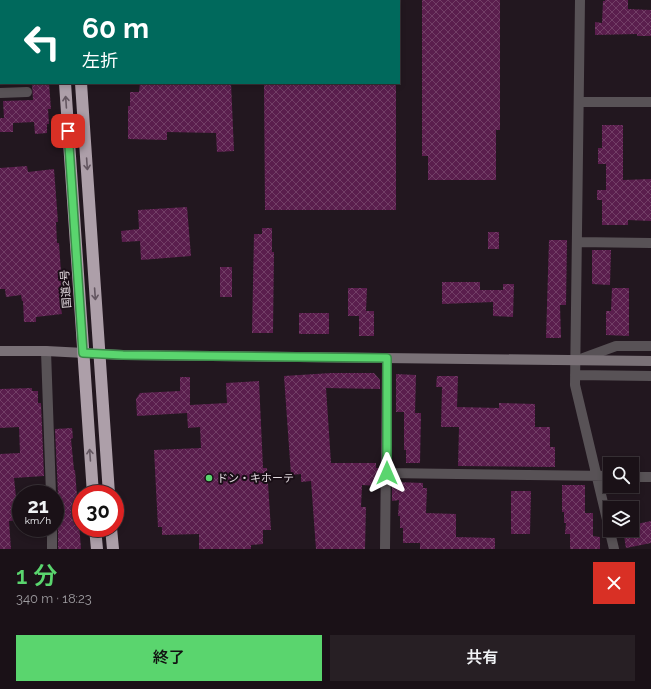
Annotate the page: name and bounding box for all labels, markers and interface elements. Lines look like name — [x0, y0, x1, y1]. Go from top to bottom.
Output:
text: 60 m — [82, 12, 149, 45]
icon: left — [16, 16, 68, 68]
text: 左折 — [82, 50, 118, 71]
one-way arrow — [62, 96, 69, 109]
pin — [51, 114, 85, 148]
icon: arrive — [57, 120, 79, 142]
one-way arrow — [83, 157, 90, 170]
street label: 国道2号 — [58, 269, 74, 309]
one-way arrow — [92, 287, 99, 300]
one-way arrow — [87, 449, 94, 462]
position arrow — [366, 452, 408, 494]
map controls — [603, 457, 639, 537]
button: search — [603, 457, 639, 493]
place label: ドン・キホーテ — [217, 472, 294, 485]
marker: ドン・キホーテ — [204, 473, 214, 483]
speed limit sign: 30 — [72, 485, 124, 537]
text: 21 — [27, 494, 49, 518]
button: layers — [603, 501, 639, 537]
text: km/h — [25, 515, 51, 526]
text: 1 分 — [16, 561, 57, 590]
button: close — [593, 562, 635, 604]
text: 340 m · 18:23 — [16, 591, 92, 606]
button: 終了 — [16, 635, 322, 681]
button: 共有 — [330, 635, 635, 681]

